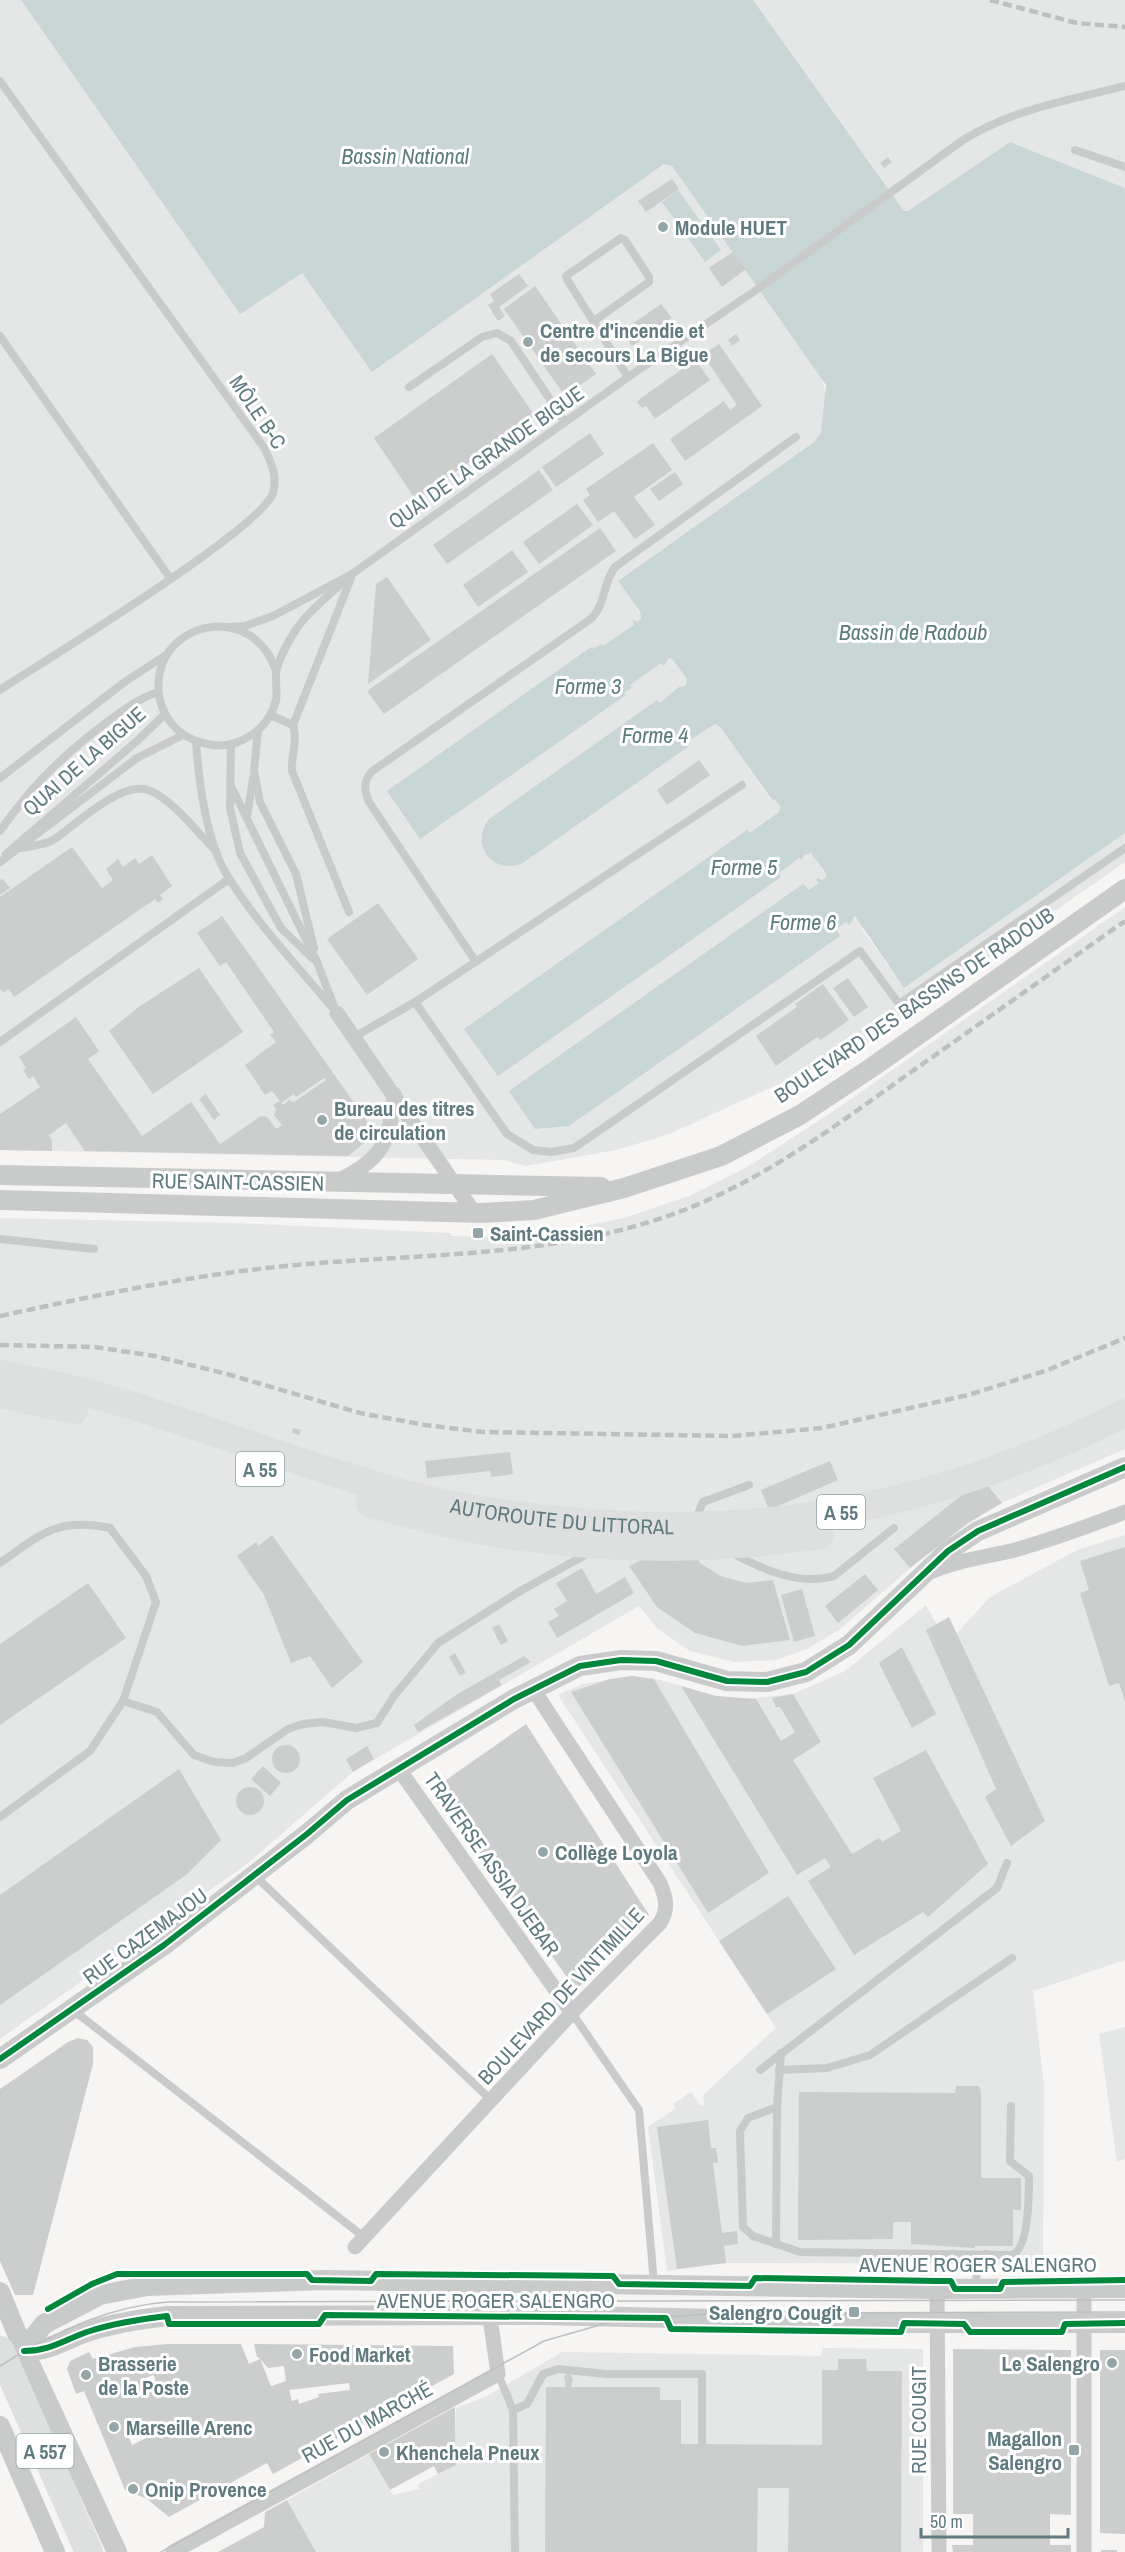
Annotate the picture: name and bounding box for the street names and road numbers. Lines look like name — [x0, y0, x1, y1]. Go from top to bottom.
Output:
street label: MÔLE B-C — [223, 369, 293, 455]
street label: QUAI DE LA GRANDE BIGUE — [382, 378, 590, 536]
street label: QUAI DE LA BIGUE — [16, 700, 152, 822]
street label: BOULEVARD DES BASSINS DE RADOUB — [768, 900, 1060, 1110]
street label: RUE SAINT-CASSIEN — [152, 1166, 324, 1198]
road number: A 55 — [236, 1452, 284, 1486]
street label: AUTOROUTE DU LITTORAL — [447, 1490, 674, 1541]
road number: A 55 — [817, 1495, 865, 1529]
street label: TRAVERSE ASSIA DJEBAR — [418, 1766, 566, 1962]
street label: RUE CAZEMAJOU — [77, 1881, 213, 1991]
street label: BOULEVARD DE VINTIMILLE — [471, 1901, 651, 2091]
street label: AVENUE ROGER SALENGRO — [858, 2250, 1097, 2279]
street label: AVENUE ROGER SALENGRO — [376, 2286, 615, 2315]
street label: RUE COUGIT — [904, 2365, 933, 2474]
street label: RUE DU MARCHÉ — [296, 2374, 438, 2470]
road number: A 557 — [16, 2434, 74, 2468]

